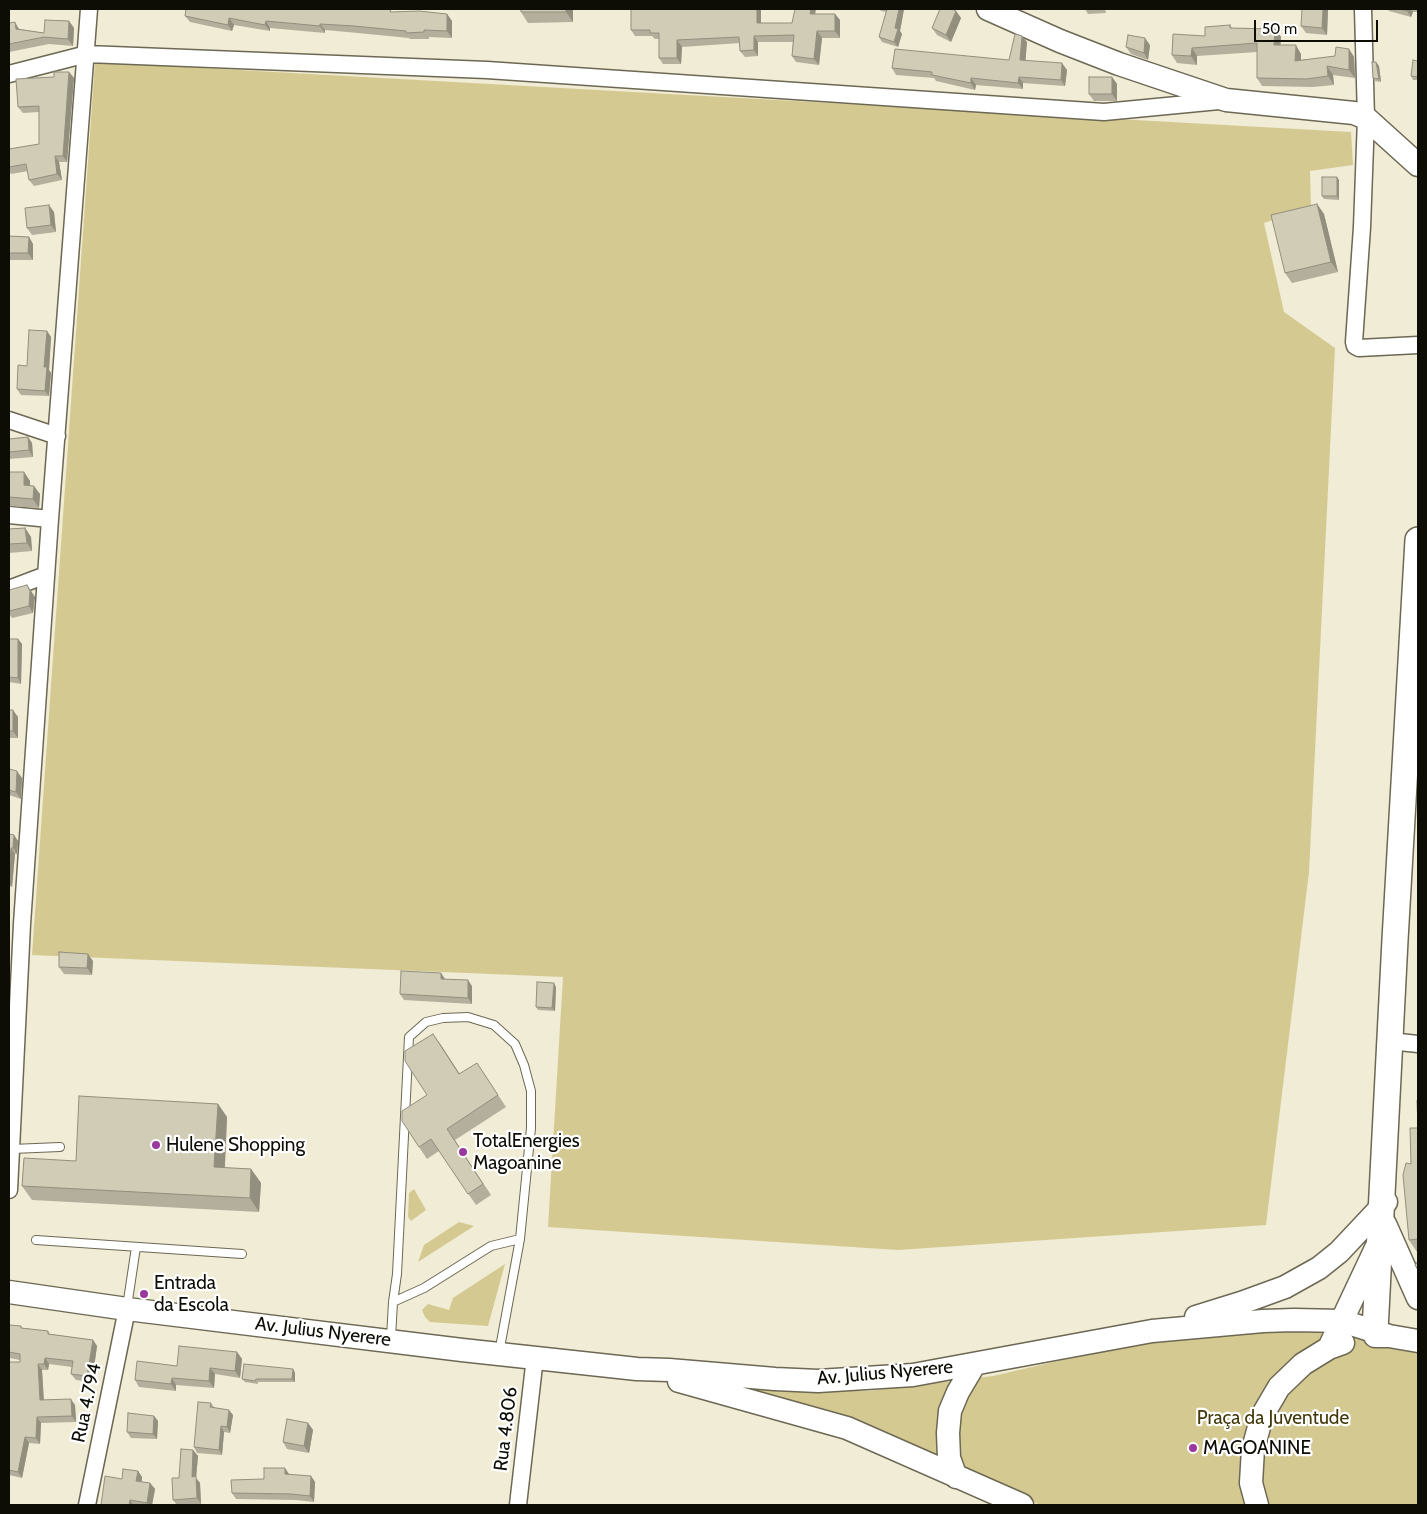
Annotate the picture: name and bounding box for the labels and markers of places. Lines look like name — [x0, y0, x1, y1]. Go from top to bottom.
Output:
place label: TotalEnergies Magoanine — [473, 1130, 580, 1174]
place label: Hulene Shopping — [166, 1134, 305, 1156]
marker: Hulene Shopping — [150, 1139, 162, 1151]
marker: TotalEnergies Magoanine — [457, 1146, 469, 1158]
place label: Entrada da Escola — [154, 1272, 229, 1316]
marker: Entrada da Escola — [138, 1288, 150, 1300]
place label: MAGOANINE — [1203, 1437, 1311, 1459]
marker: MAGOANINE — [1187, 1442, 1199, 1454]

